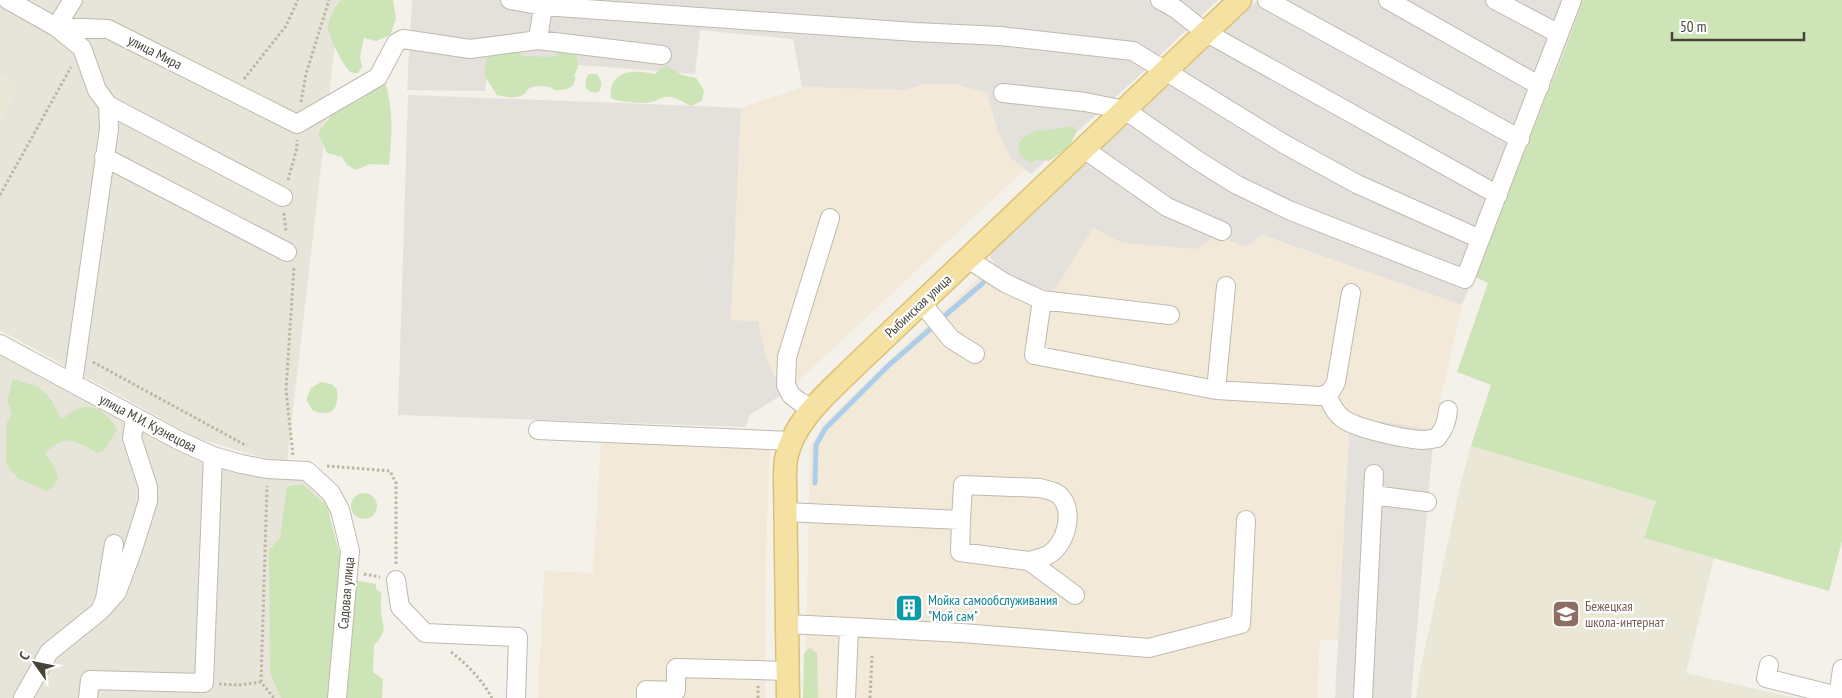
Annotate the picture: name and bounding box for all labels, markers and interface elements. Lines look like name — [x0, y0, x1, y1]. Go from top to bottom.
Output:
scale bar — [1672, 10, 1804, 42]
text: 50 m — [1680, 17, 1706, 36]
street label: улица Мира — [125, 31, 185, 73]
street label: Рыбинская улица — [881, 270, 955, 342]
street label: улица М.И. Кузнецова — [96, 390, 200, 456]
street label: Садовая улица — [334, 556, 358, 630]
place label: Мойка самообслуживания "Мой сам" — [928, 591, 1058, 625]
building icon: Мойка самообслуживания "Мой сам" — [894, 593, 924, 623]
place label: Бежецкая школа-интернат — [1585, 597, 1665, 631]
school or university icon: Бежецкая школа-интернат — [1551, 599, 1581, 629]
north arrow — [10, 638, 60, 688]
text: С — [15, 648, 34, 664]

